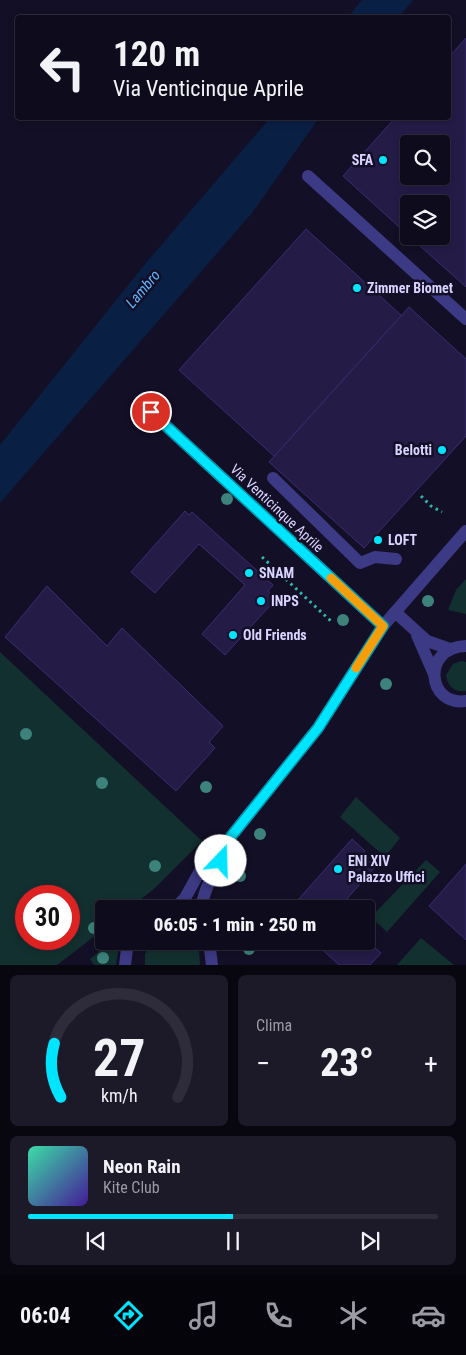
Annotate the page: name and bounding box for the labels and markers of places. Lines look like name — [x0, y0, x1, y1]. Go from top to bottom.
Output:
place label: SFA — [352, 152, 374, 168]
marker: SFA — [377, 154, 389, 166]
place label: Zimmer Biomet — [367, 280, 453, 296]
marker: Zimmer Biomet — [351, 282, 363, 294]
pin — [130, 391, 172, 433]
place label: Belotti — [395, 442, 432, 458]
marker: Belotti — [436, 444, 448, 456]
place label: LOFT — [388, 532, 418, 548]
marker: LOFT — [372, 534, 384, 546]
place label: SNAM — [259, 565, 294, 581]
marker: SNAM — [243, 567, 255, 579]
place label: INPS — [271, 593, 299, 609]
marker: INPS — [255, 595, 267, 607]
place label: Old Friends — [243, 627, 307, 643]
marker: Old Friends — [227, 629, 239, 641]
place label: ENI XIV Palazzo Uffici — [348, 853, 425, 885]
marker: ENI XIV Palazzo Uffici — [332, 863, 344, 875]

